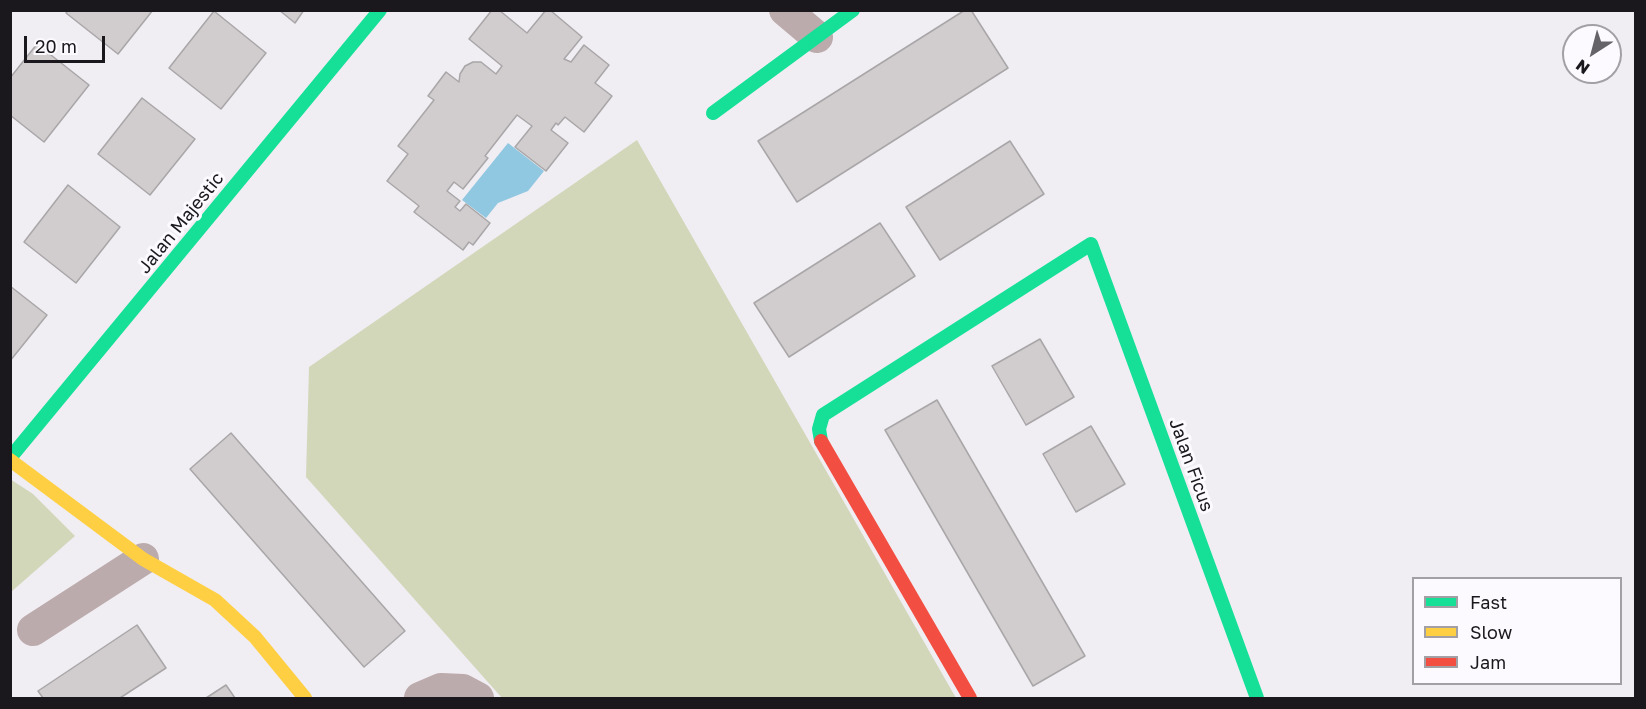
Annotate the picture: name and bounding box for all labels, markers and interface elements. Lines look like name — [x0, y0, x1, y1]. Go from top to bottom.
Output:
scale bar — [27, 24, 108, 62]
north arrow — [1562, 24, 1622, 84]
text: 20 m — [35, 35, 77, 57]
text: N — [1572, 55, 1593, 79]
street label: Jalan Majestic — [134, 168, 228, 278]
street label: Jalan Ficus — [1164, 416, 1218, 514]
legend — [1412, 577, 1622, 685]
text: Fast — [1470, 591, 1507, 613]
text: Slow — [1470, 621, 1512, 643]
text: Jam — [1470, 651, 1506, 673]

